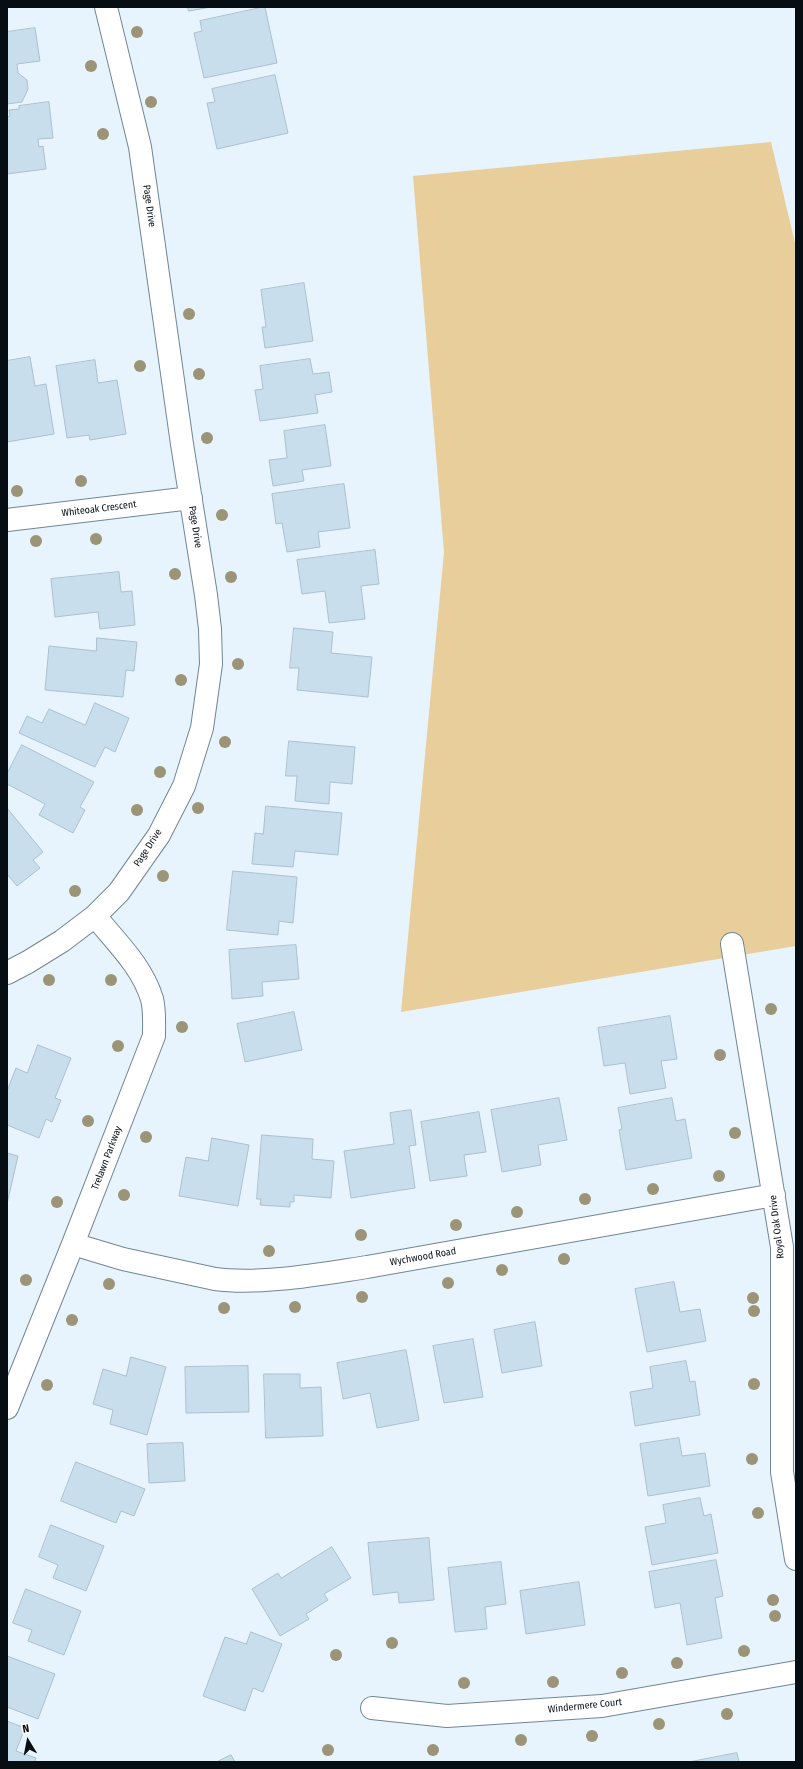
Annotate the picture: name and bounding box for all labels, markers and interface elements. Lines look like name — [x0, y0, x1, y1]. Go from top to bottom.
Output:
street label: Page Drive — [140, 184, 158, 228]
street label: Whiteoak Crescent — [61, 498, 137, 520]
street label: Page Drive — [186, 505, 204, 549]
street label: Page Drive — [131, 827, 165, 869]
street label: Trelawn Parkway — [89, 1124, 125, 1192]
street label: Royal Oak Drive — [767, 1195, 787, 1259]
street label: Wychwood Road — [389, 1245, 457, 1269]
street label: Windermere Court — [547, 1696, 623, 1716]
north arrow — [8, 1721, 48, 1761]
text: N — [21, 1722, 30, 1736]

